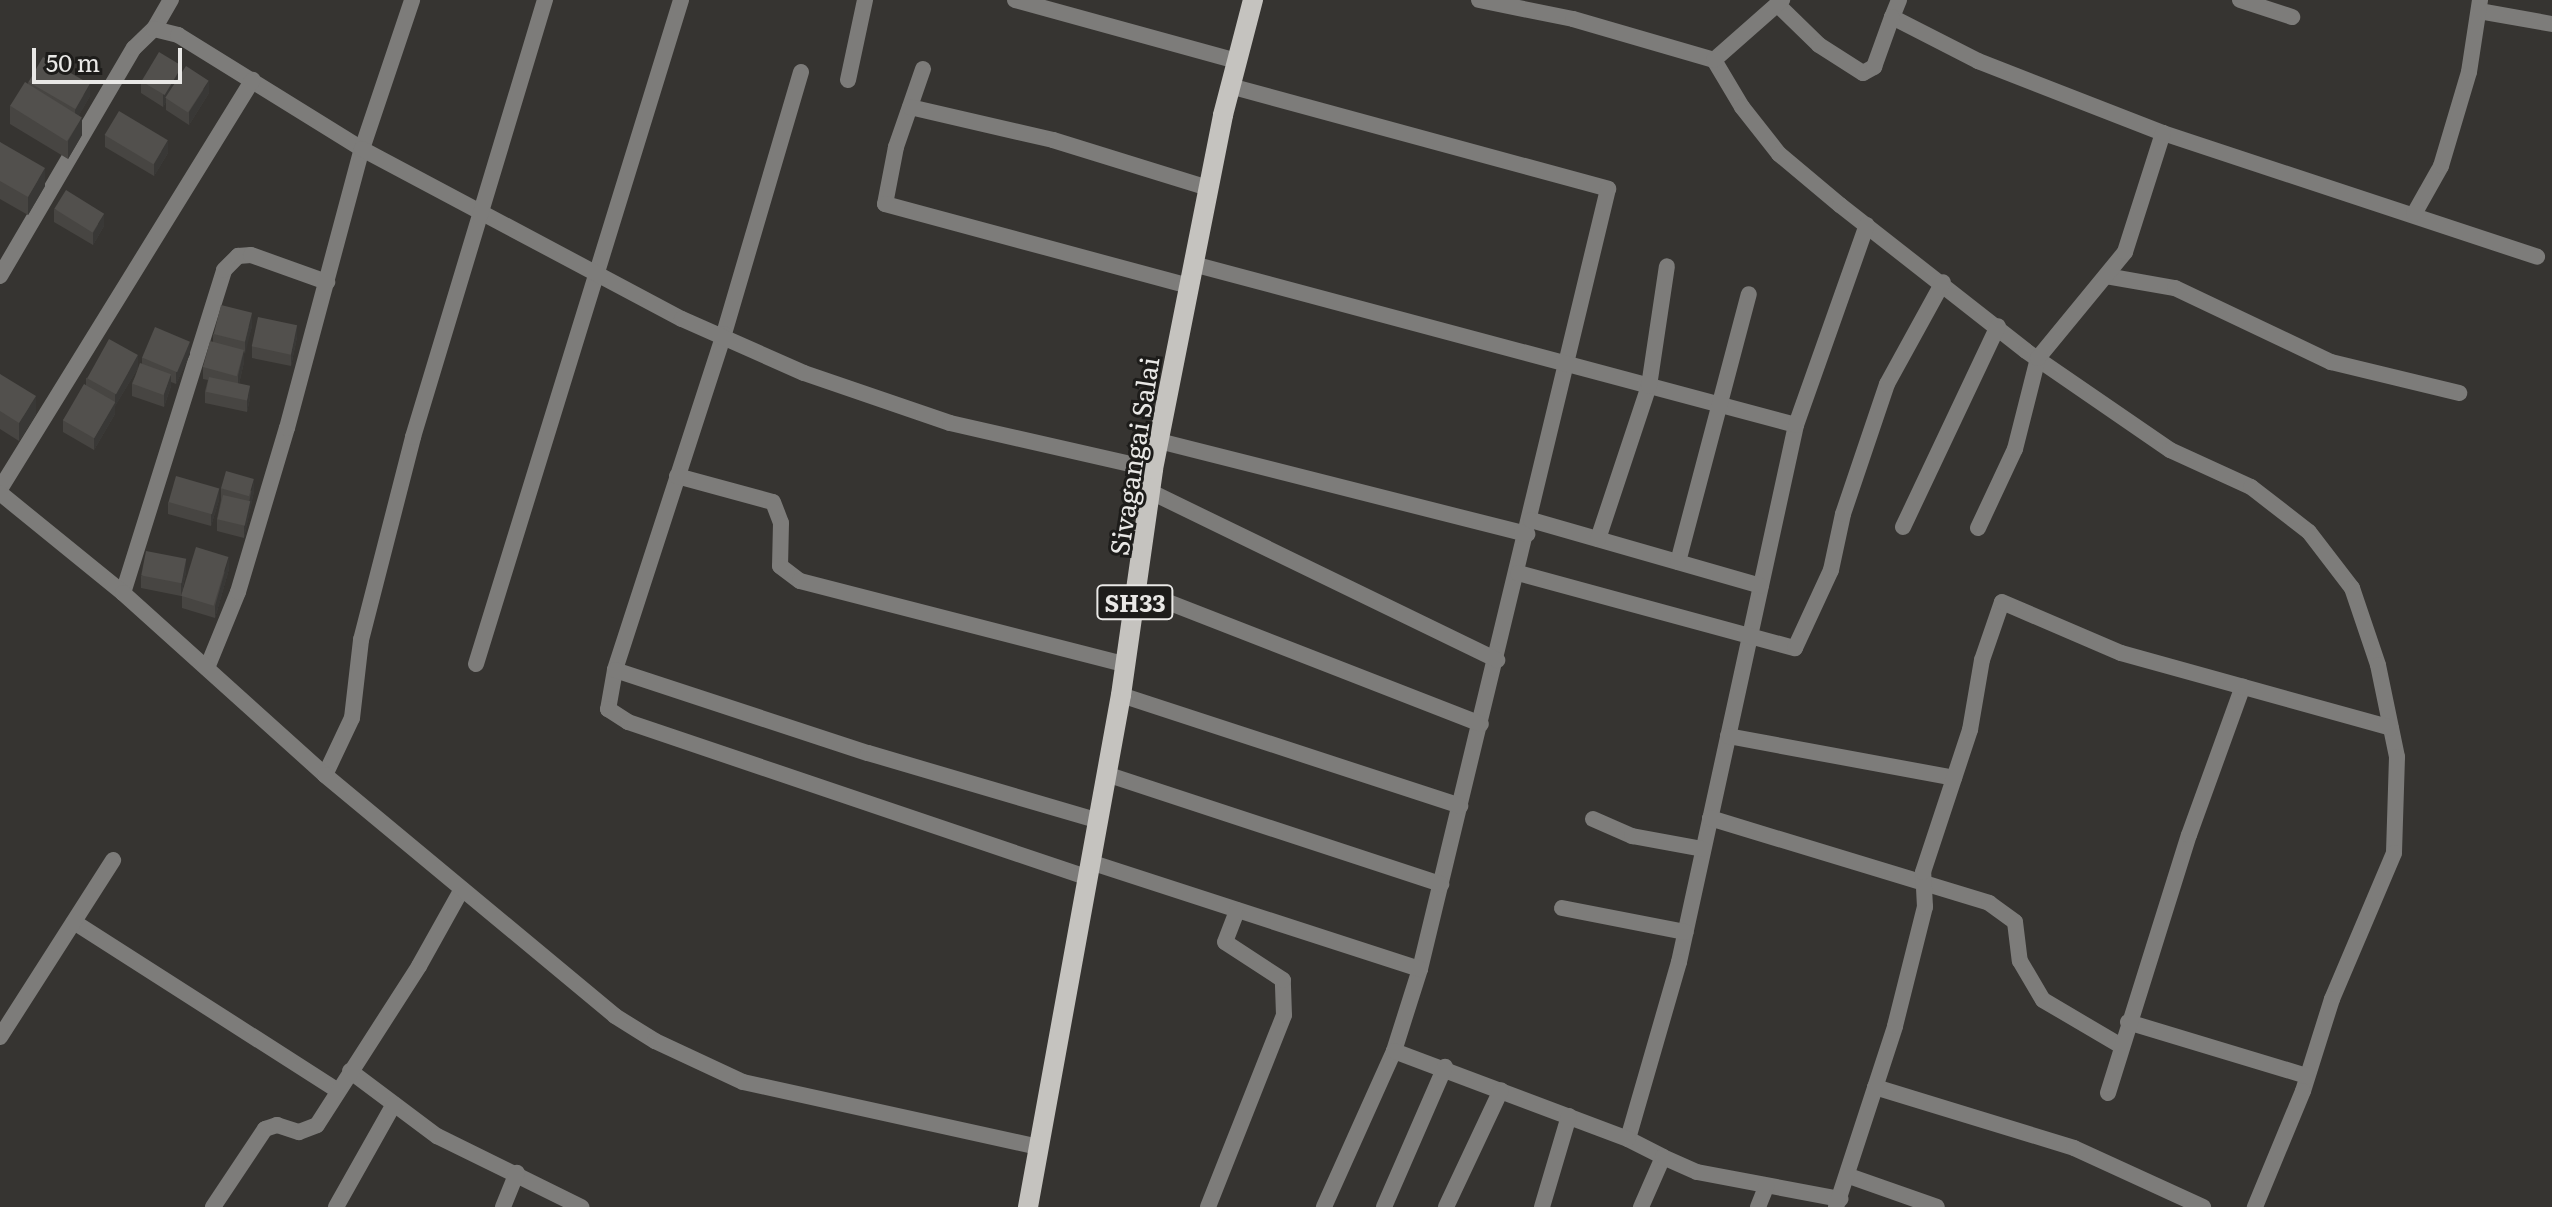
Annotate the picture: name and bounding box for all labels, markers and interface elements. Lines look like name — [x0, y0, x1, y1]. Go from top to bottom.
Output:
scale bar — [36, 32, 186, 82]
text: 50 m — [46, 44, 100, 79]
street label: Sivagangai Salai — [1102, 355, 1164, 557]
road number: SH33 — [1095, 582, 1175, 622]

